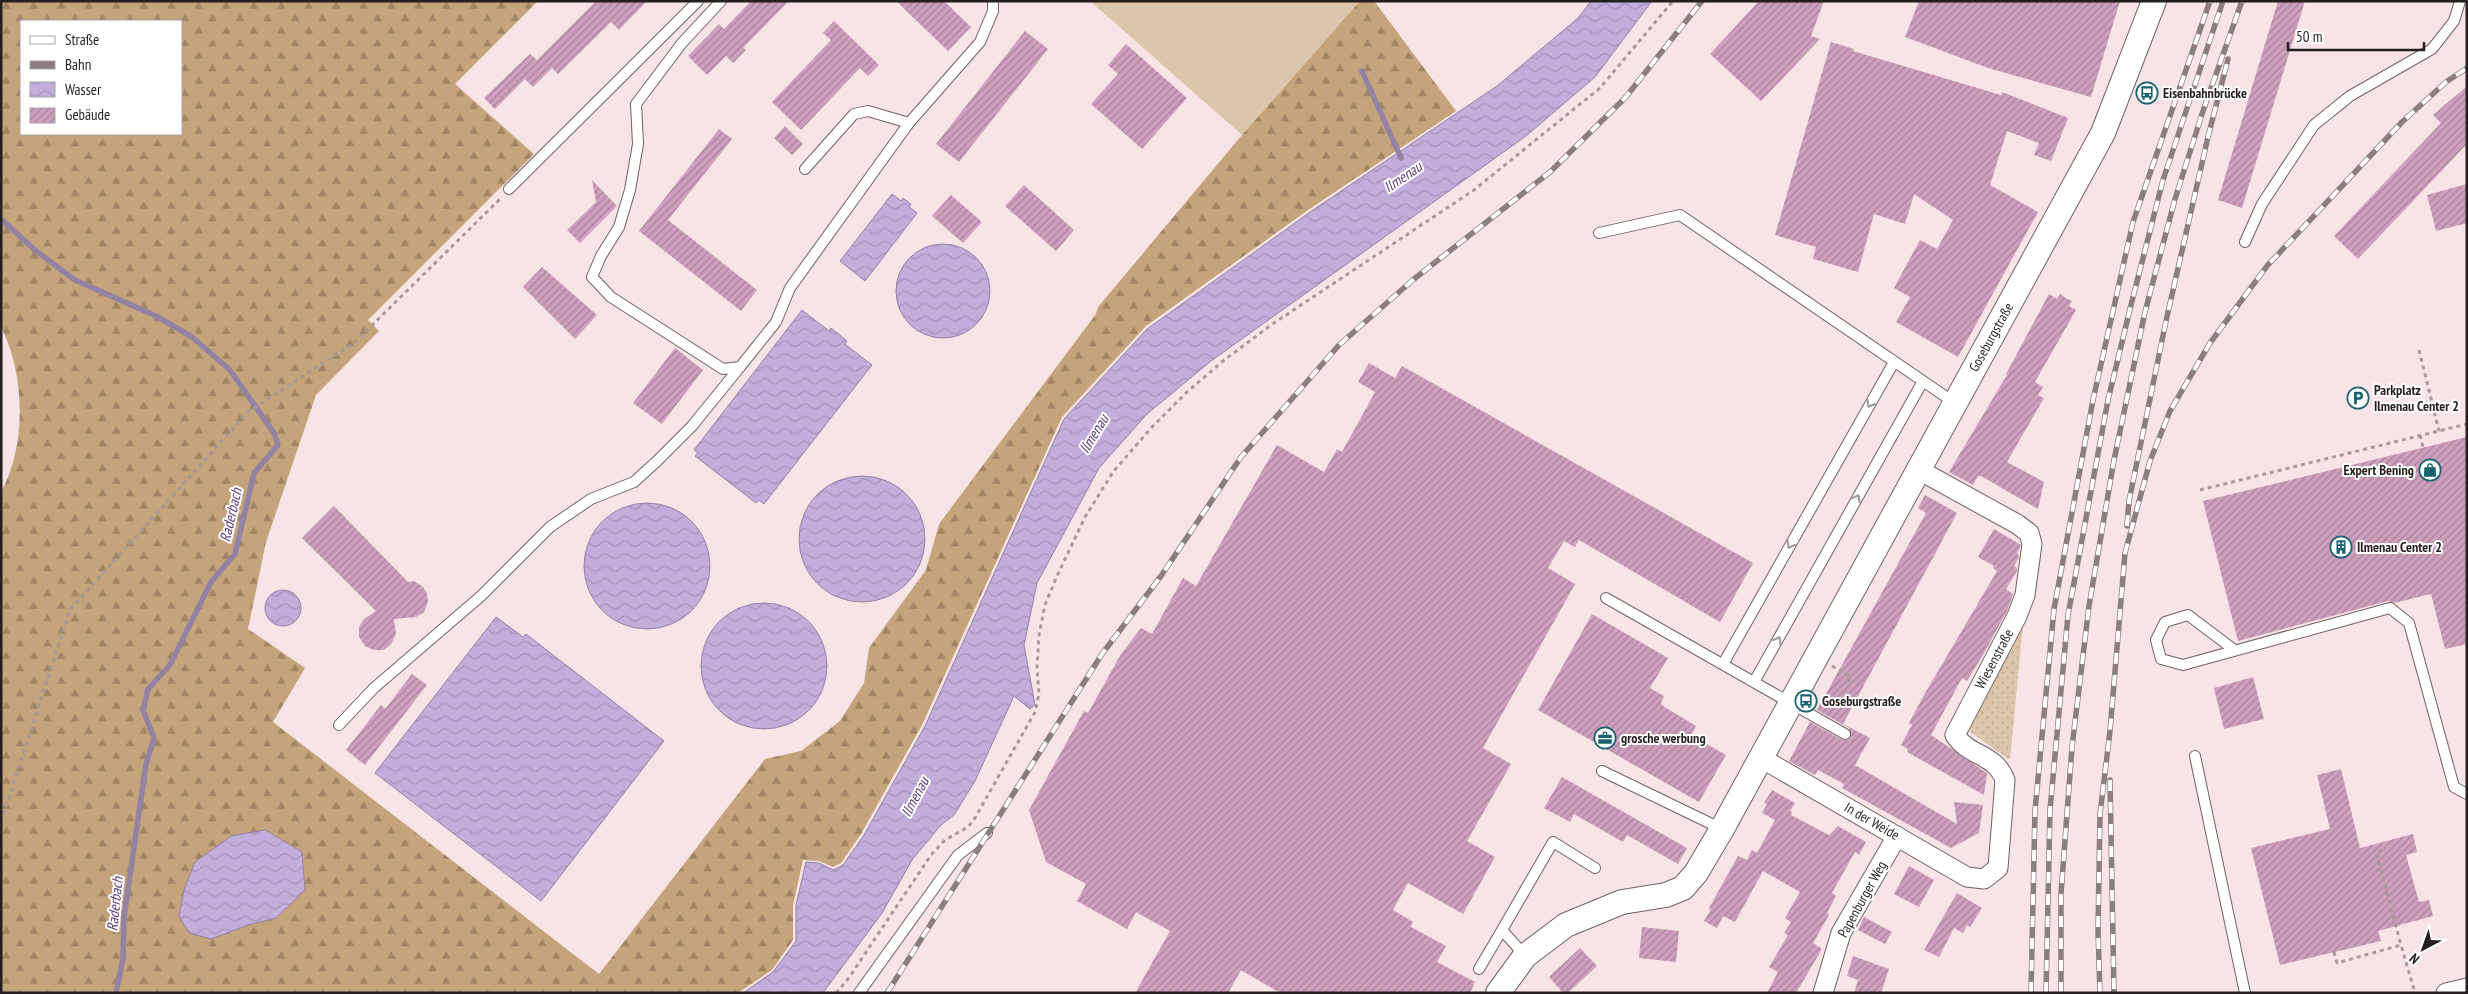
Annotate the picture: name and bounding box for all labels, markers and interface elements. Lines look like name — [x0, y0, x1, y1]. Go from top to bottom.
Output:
legend — [20, 20, 182, 135]
scale bar — [2288, 20, 2424, 52]
text: 50 m — [2296, 27, 2322, 46]
text: Straße — [65, 30, 99, 49]
text: Bahn — [65, 55, 91, 74]
text: Wasser — [65, 80, 102, 99]
bus stop icon: Eisenbahnbrücke — [2135, 81, 2159, 105]
place label: Eisenbahnbrücke — [2163, 84, 2247, 102]
text: Gebäude — [65, 105, 110, 124]
water label: Ilmenau — [1380, 156, 1427, 196]
street label: Goseburgstraße — [1965, 299, 2017, 375]
place label: Parkplatz Ilmenau Center 2 — [2374, 381, 2459, 415]
parking icon: Parkplatz Ilmenau Center 2 — [2346, 386, 2370, 410]
one-way arrow — [1867, 399, 1877, 408]
water label: Ilmenau — [1075, 410, 1113, 457]
shop icon: Expert Bening — [2418, 458, 2442, 482]
place label: Expert Bening — [2343, 461, 2414, 479]
water label: Raderbach — [215, 485, 246, 544]
one-way arrow — [1851, 494, 1861, 503]
building icon: Ilmenau Center 2 — [2329, 535, 2353, 559]
place label: Ilmenau Center 2 — [2357, 538, 2442, 556]
one-way arrow — [1787, 540, 1797, 549]
street label: Wiesenstraße — [1971, 626, 2017, 692]
one-way arrow — [1771, 636, 1781, 645]
bus stop icon: Goseburgstraße — [1794, 689, 1818, 713]
place label: Goseburgstraße — [1822, 692, 1901, 710]
office icon: grosche werbung — [1593, 726, 1617, 750]
place label: grosche werbung — [1621, 729, 1706, 747]
water label: Ilmenau — [896, 772, 934, 820]
street label: In der Weide — [1841, 798, 1903, 844]
street label: Papenburger Weg — [1834, 858, 1890, 940]
water label: Raderbach — [102, 874, 127, 932]
north arrow — [2398, 924, 2448, 974]
text: N — [2406, 950, 2423, 968]

